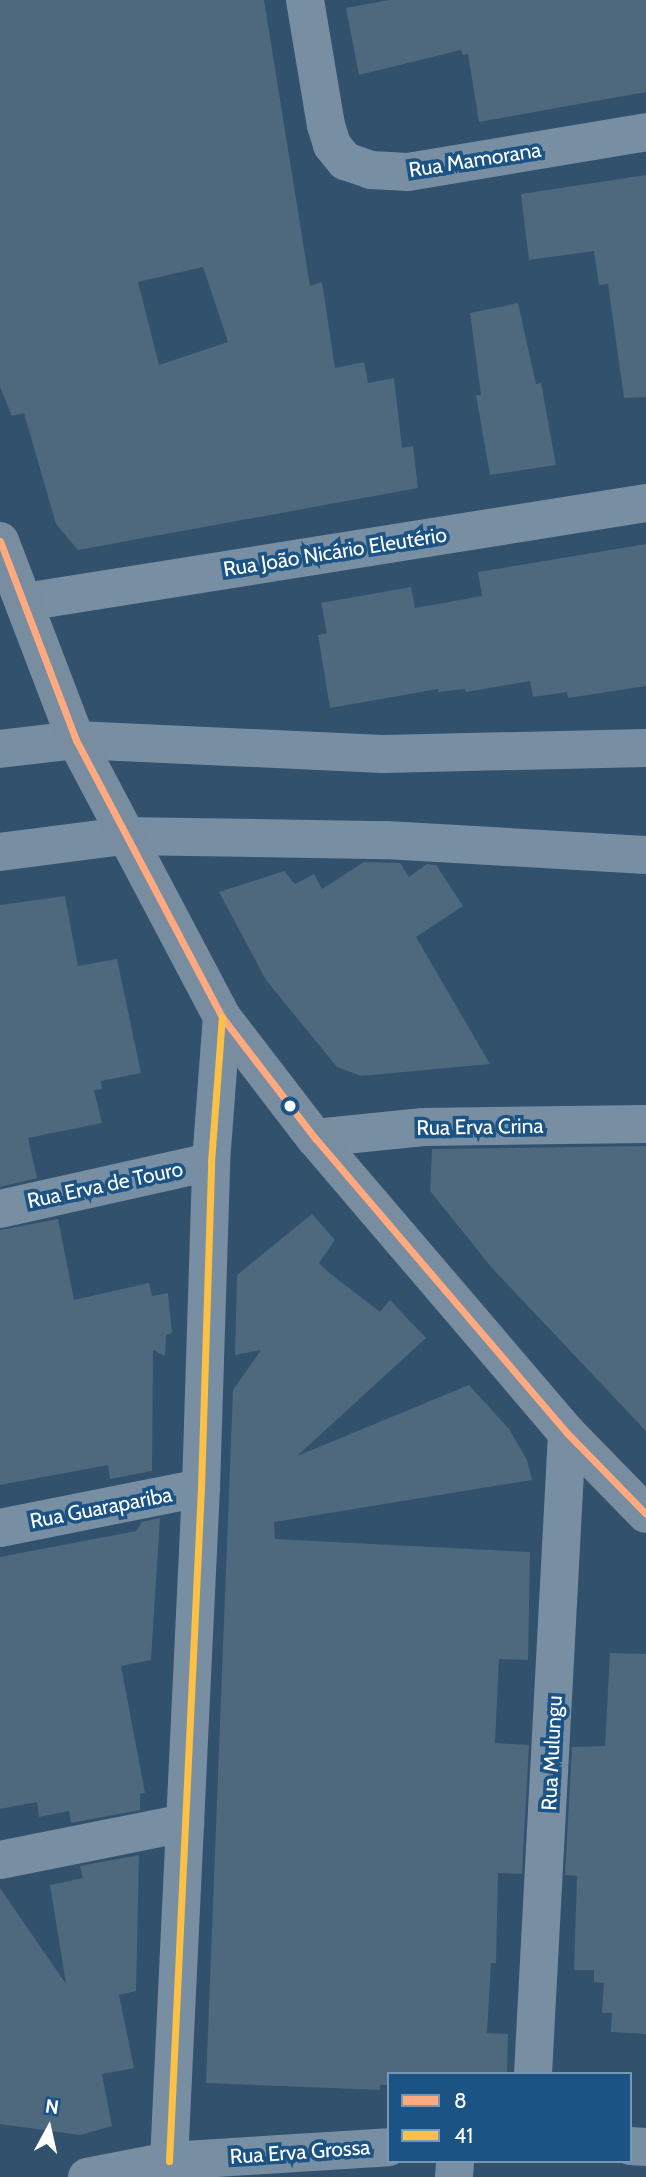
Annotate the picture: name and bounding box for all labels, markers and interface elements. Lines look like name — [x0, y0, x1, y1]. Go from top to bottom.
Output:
street label: Rua Mamorana — [407, 137, 543, 183]
street label: Rua João Nicário Eleutério — [222, 522, 448, 582]
unlabelled marker — [283, 1099, 297, 1113]
street label: Rua Erva Crina — [416, 1113, 544, 1141]
street label: Rua Erva de Touro — [25, 1156, 185, 1214]
street label: Rua Guarapariba — [28, 1482, 174, 1534]
street label: Rua Mulungu — [536, 1695, 568, 1811]
legend — [387, 2072, 632, 2163]
text: 8 — [454, 2088, 467, 2113]
north arrow — [14, 2093, 84, 2163]
text: N — [44, 2094, 60, 2119]
text: 41 — [454, 2123, 473, 2148]
street label: Rua Erva Grossa — [229, 2135, 371, 2169]

